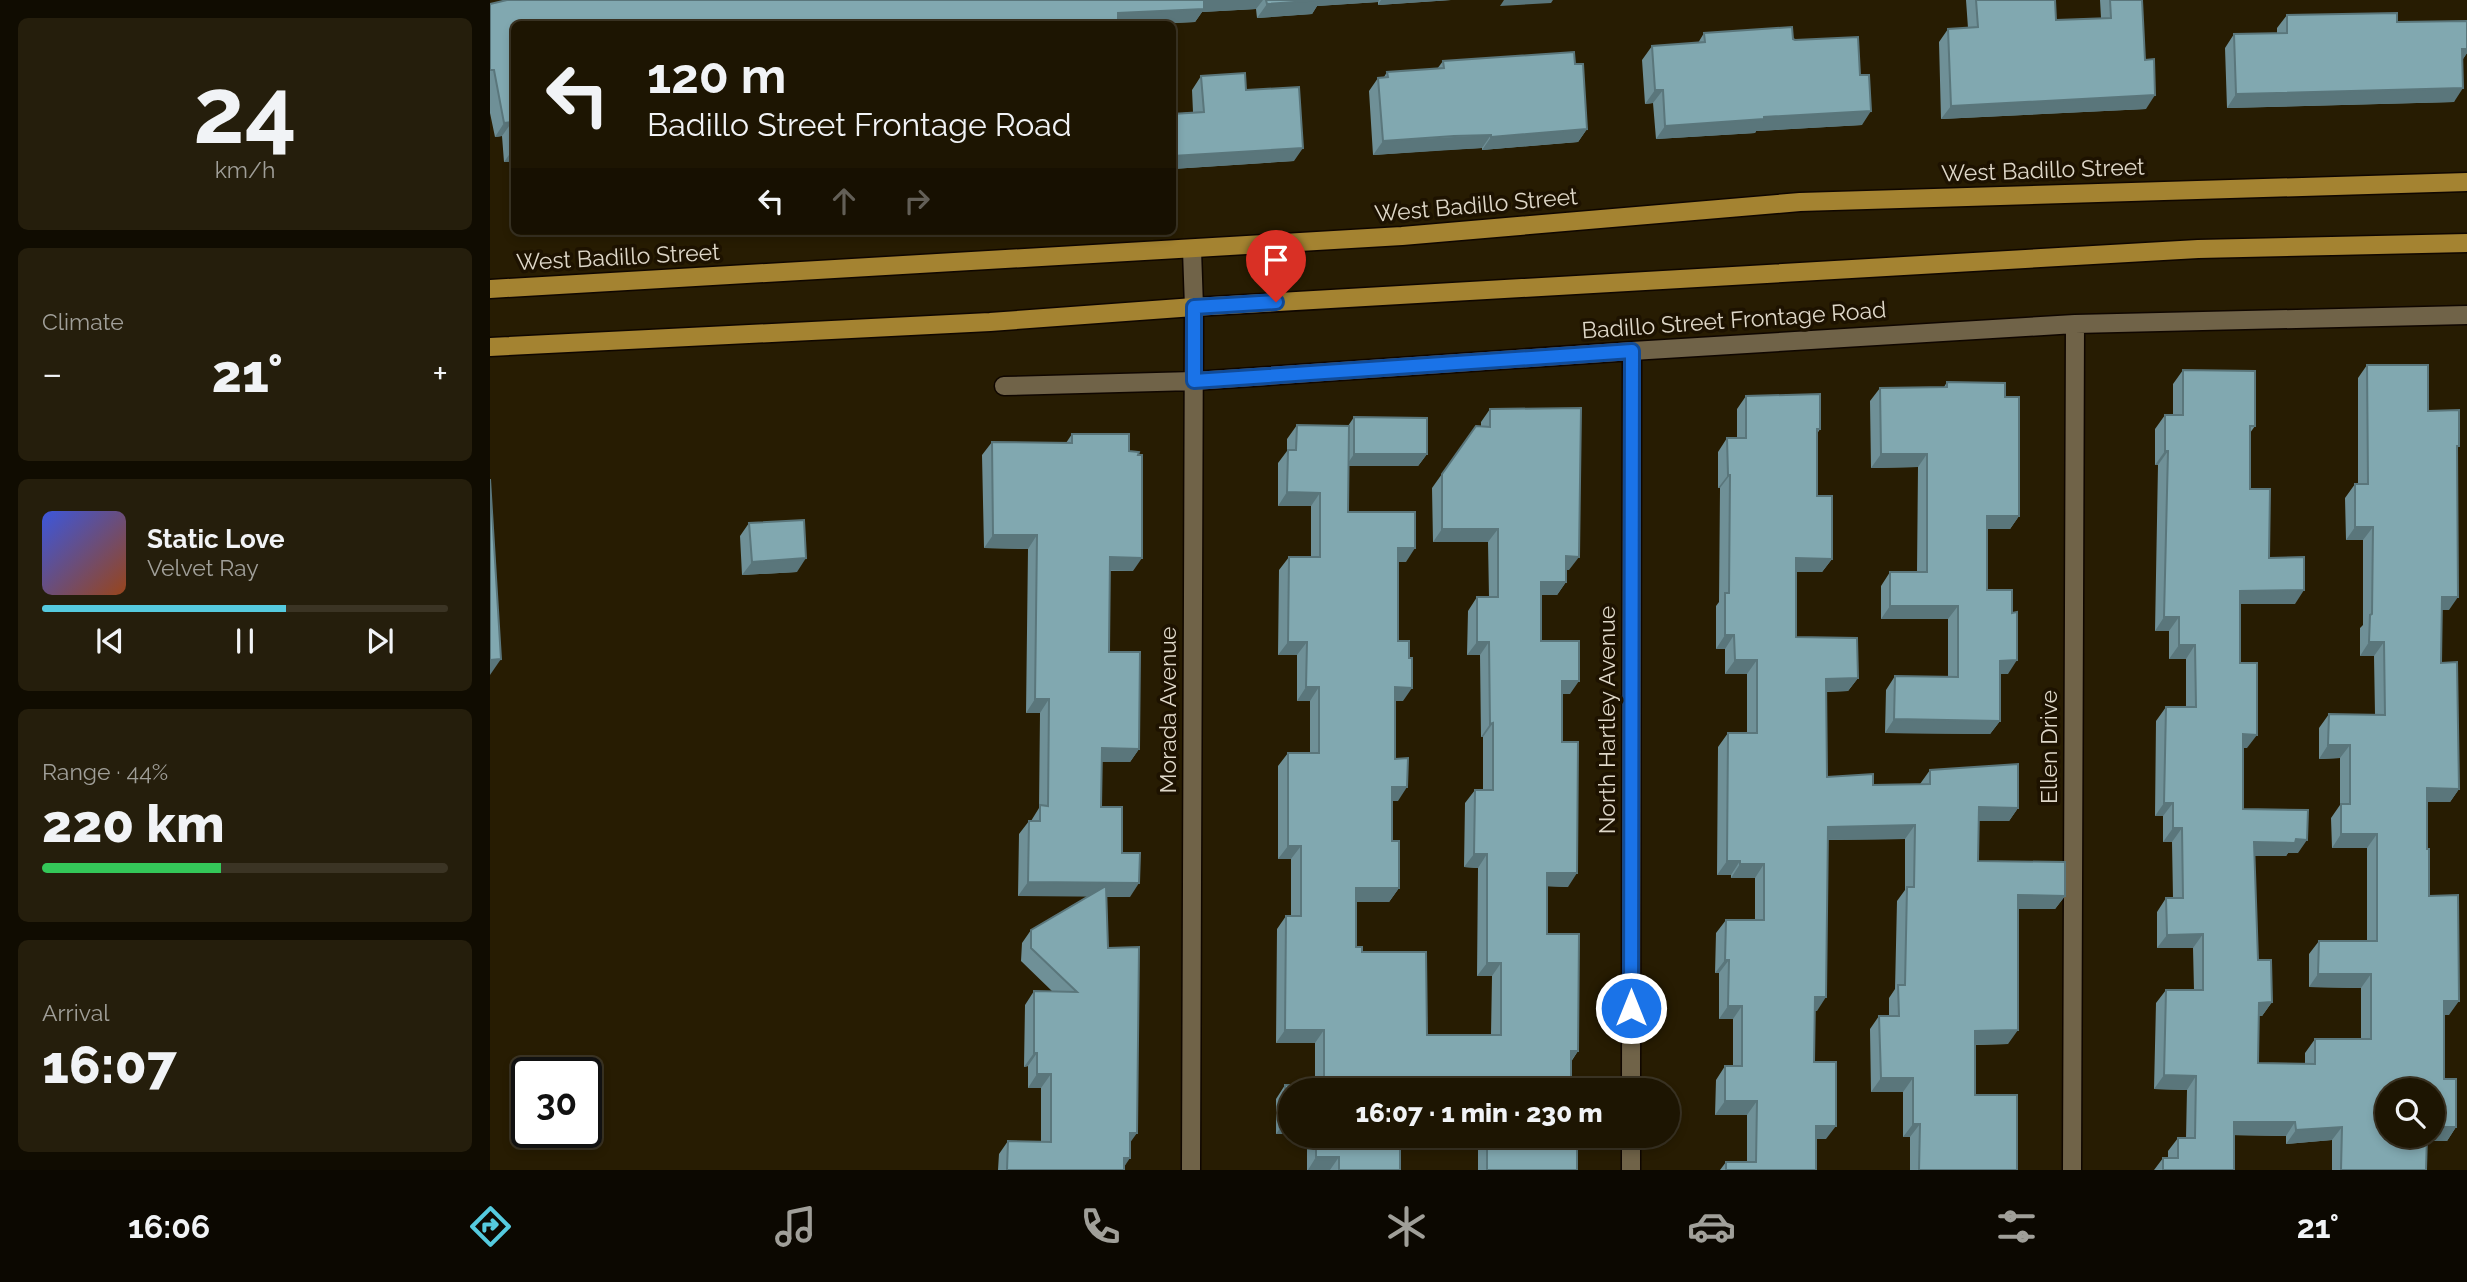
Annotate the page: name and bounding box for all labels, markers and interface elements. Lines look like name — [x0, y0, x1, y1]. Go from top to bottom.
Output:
text: 120 m — [647, 47, 786, 104]
icon: left — [532, 49, 623, 140]
text: 24 — [193, 57, 297, 164]
text: Badillo Street Frontage Road — [647, 106, 1072, 143]
street label: West Badillo Street — [1941, 152, 2146, 187]
text: km/h — [215, 156, 275, 183]
icon: left — [752, 182, 790, 220]
icon: ahead — [825, 182, 863, 220]
icon: right — [898, 182, 936, 220]
street label: West Badillo Street — [1373, 182, 1579, 227]
pin — [1246, 230, 1306, 302]
street label: West Badillo Street — [516, 238, 721, 275]
icon: arrive — [1257, 241, 1295, 279]
street label: Badillo Street Frontage Road — [1581, 295, 1887, 344]
text: Climate — [42, 308, 124, 335]
text: 21° — [212, 343, 283, 404]
text: − — [42, 351, 62, 396]
text: + — [432, 351, 448, 396]
text: Static Love — [147, 524, 285, 554]
text: Velvet Ray — [147, 554, 259, 581]
street label: North Hartley Avenue — [1593, 606, 1620, 834]
icon: previous — [91, 622, 129, 660]
icon: pause — [226, 622, 264, 660]
icon: next — [361, 622, 399, 660]
street label: Morada Avenue — [1154, 627, 1181, 793]
street label: Ellen Drive — [2035, 690, 2062, 804]
text: Range · 44% — [42, 758, 168, 785]
text: 220 km — [42, 793, 225, 854]
position arrow — [1594, 971, 1668, 1045]
text: Arrival — [42, 999, 109, 1026]
text: 16:07 — [42, 1034, 177, 1095]
speed limit sign: 30 — [511, 1057, 602, 1148]
map controls — [2375, 1078, 2445, 1148]
button: search — [2375, 1078, 2445, 1148]
text: 16:07 · 1 min · 230 m — [1356, 1098, 1602, 1128]
icon: directions — [466, 1202, 515, 1251]
icon: music — [771, 1202, 820, 1251]
icon: phone — [1076, 1202, 1125, 1251]
icon: climate — [1382, 1202, 1431, 1251]
icon: car — [1687, 1202, 1736, 1251]
icon: filters — [1992, 1202, 2041, 1251]
text: 16:06 — [128, 1208, 210, 1245]
text: 21° — [2297, 1208, 2339, 1245]

